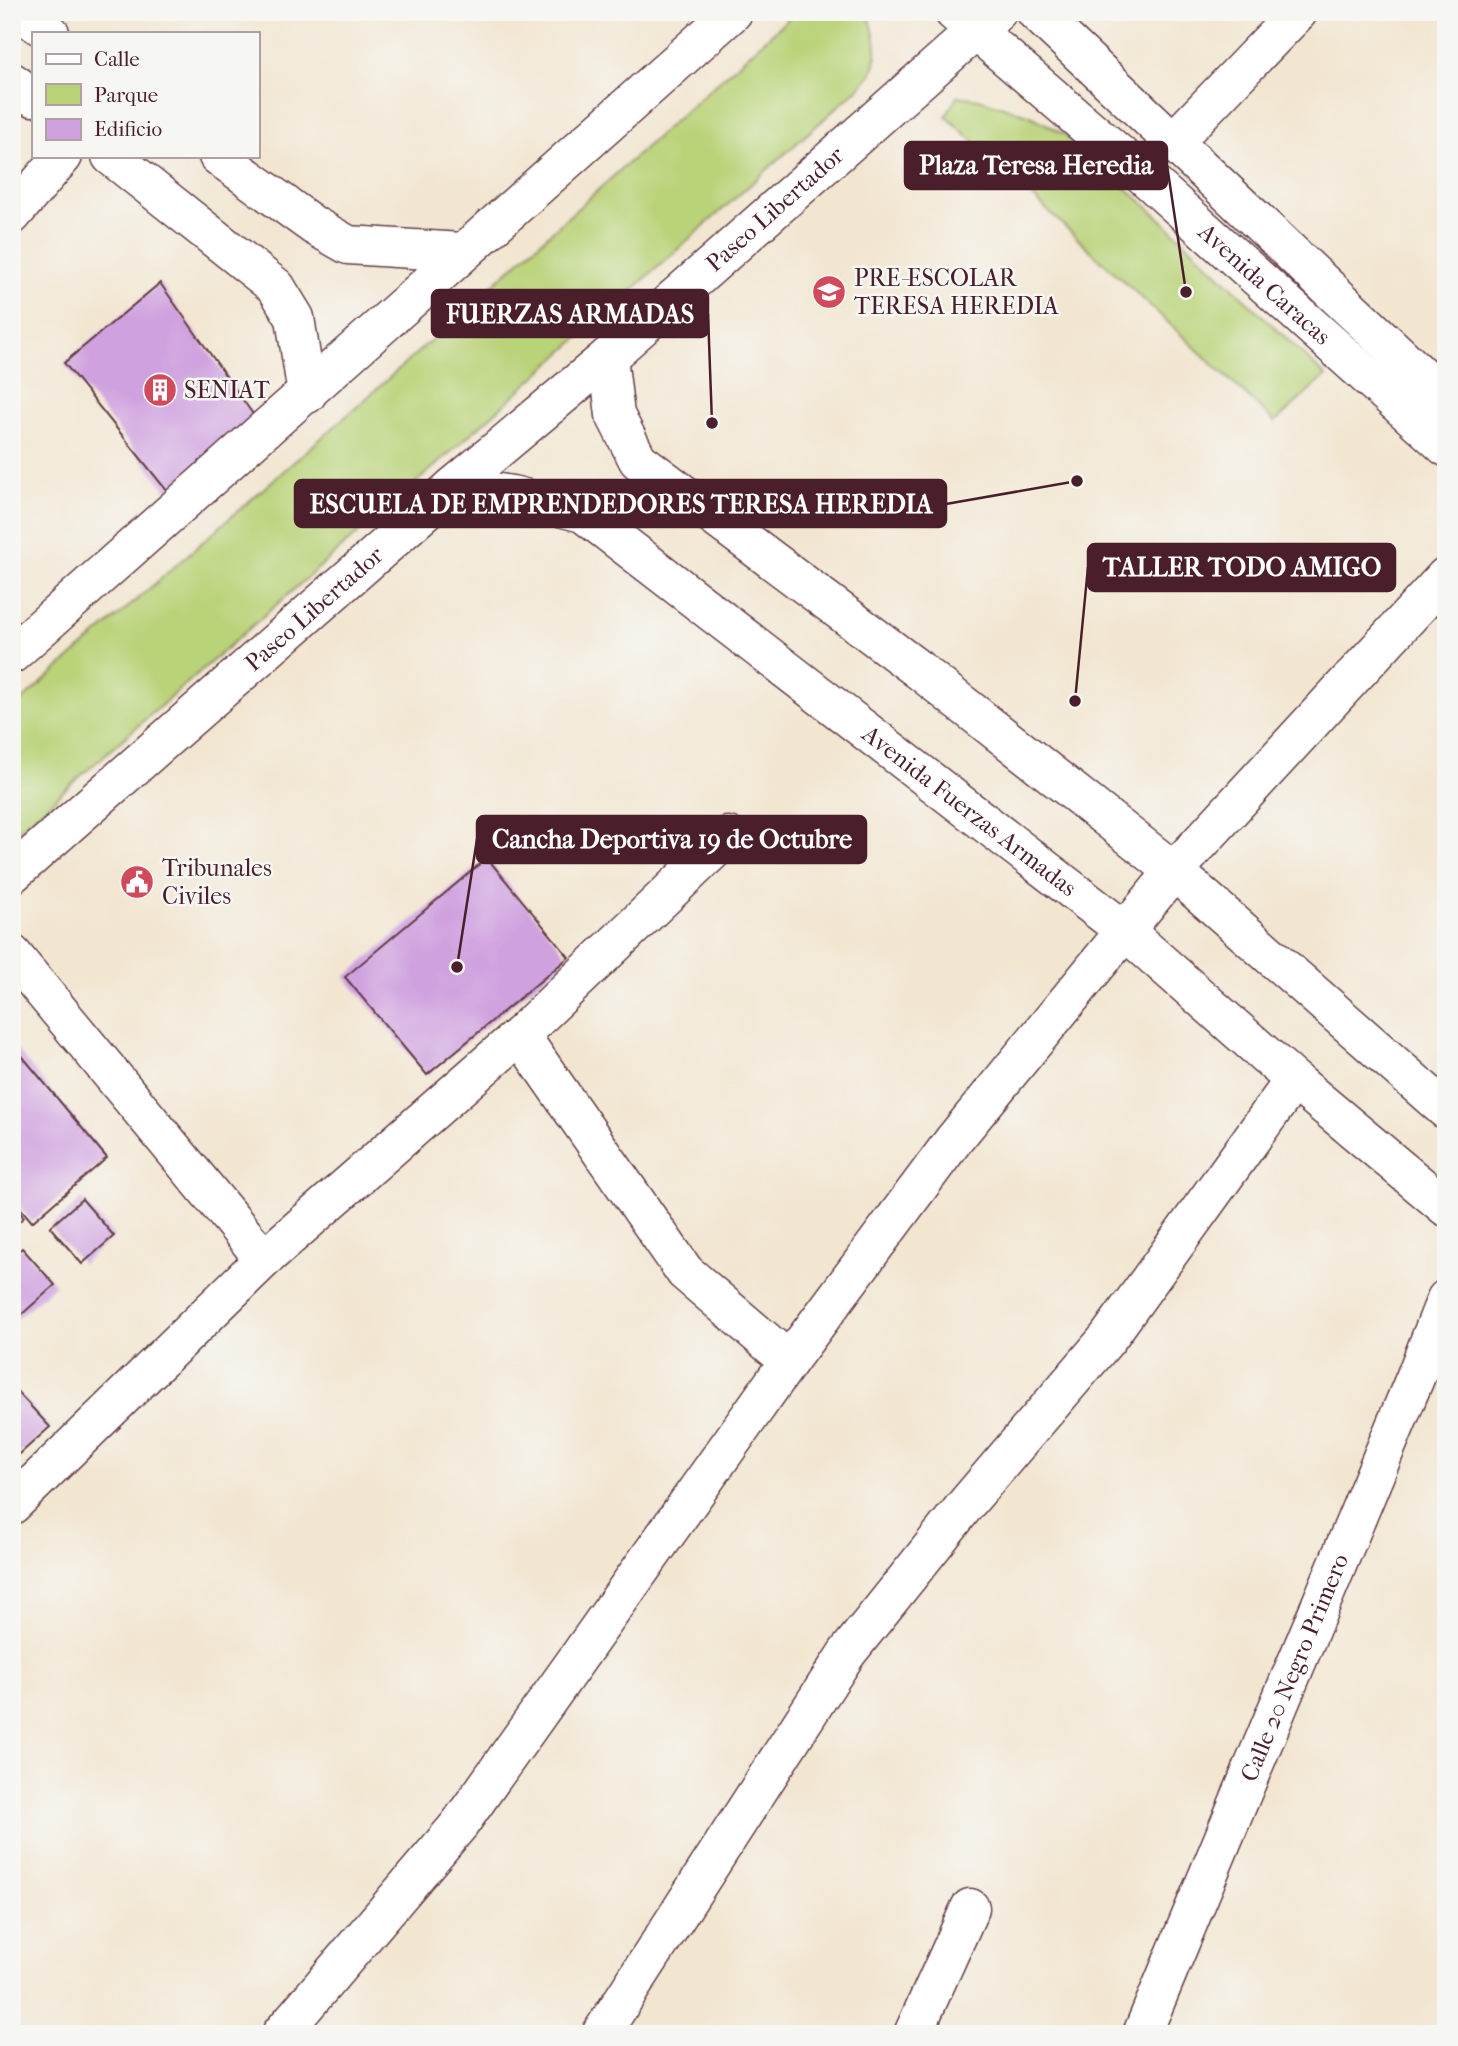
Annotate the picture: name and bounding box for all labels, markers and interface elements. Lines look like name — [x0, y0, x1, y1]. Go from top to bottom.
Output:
legend — [32, 32, 259, 158]
text: Calle — [94, 47, 140, 71]
text: Parque — [94, 83, 158, 107]
text: Edificio — [94, 117, 162, 141]
street label: Paseo Libertador — [700, 140, 850, 277]
callout: Plaza Teresa Heredia — [905, 142, 1167, 189]
text: Plaza Teresa Heredia — [919, 150, 1154, 181]
street label: Avenida Caracas — [1192, 217, 1337, 351]
place label: PRE-ESCOLAR TERESA HEREDIA — [854, 264, 1059, 320]
school or university icon: PRE-ESCOLAR TERESA HEREDIA — [810, 273, 848, 311]
callout: FUERZAS ARMADAS — [432, 290, 708, 337]
text: FUERZAS ARMADAS — [445, 299, 694, 330]
building icon: SENIAT — [141, 371, 179, 409]
place label: SENIAT — [184, 376, 271, 404]
callout: ESCUELA DE EMPRENDEDORES TERESA HEREDIA — [295, 480, 946, 527]
text: ESCUELA DE EMPRENDEDORES TERESA HEREDIA — [309, 489, 934, 520]
street label: Paseo Libertador — [239, 540, 390, 677]
callout: TALLER TODO AMIGO — [1088, 544, 1395, 591]
text: TALLER TODO AMIGO — [1102, 552, 1381, 583]
street label: Avenida Fuerzas Armadas — [856, 719, 1082, 902]
callout: Cancha Deportiva 19 de Octubre — [477, 816, 866, 863]
text: Cancha Deportiva 19 de Octubre — [492, 824, 852, 855]
place label: Tribunales Civiles — [162, 854, 272, 910]
public building icon: Tribunales Civiles — [118, 863, 156, 901]
street label: Calle 20 Negro Primero — [1235, 1549, 1354, 1785]

